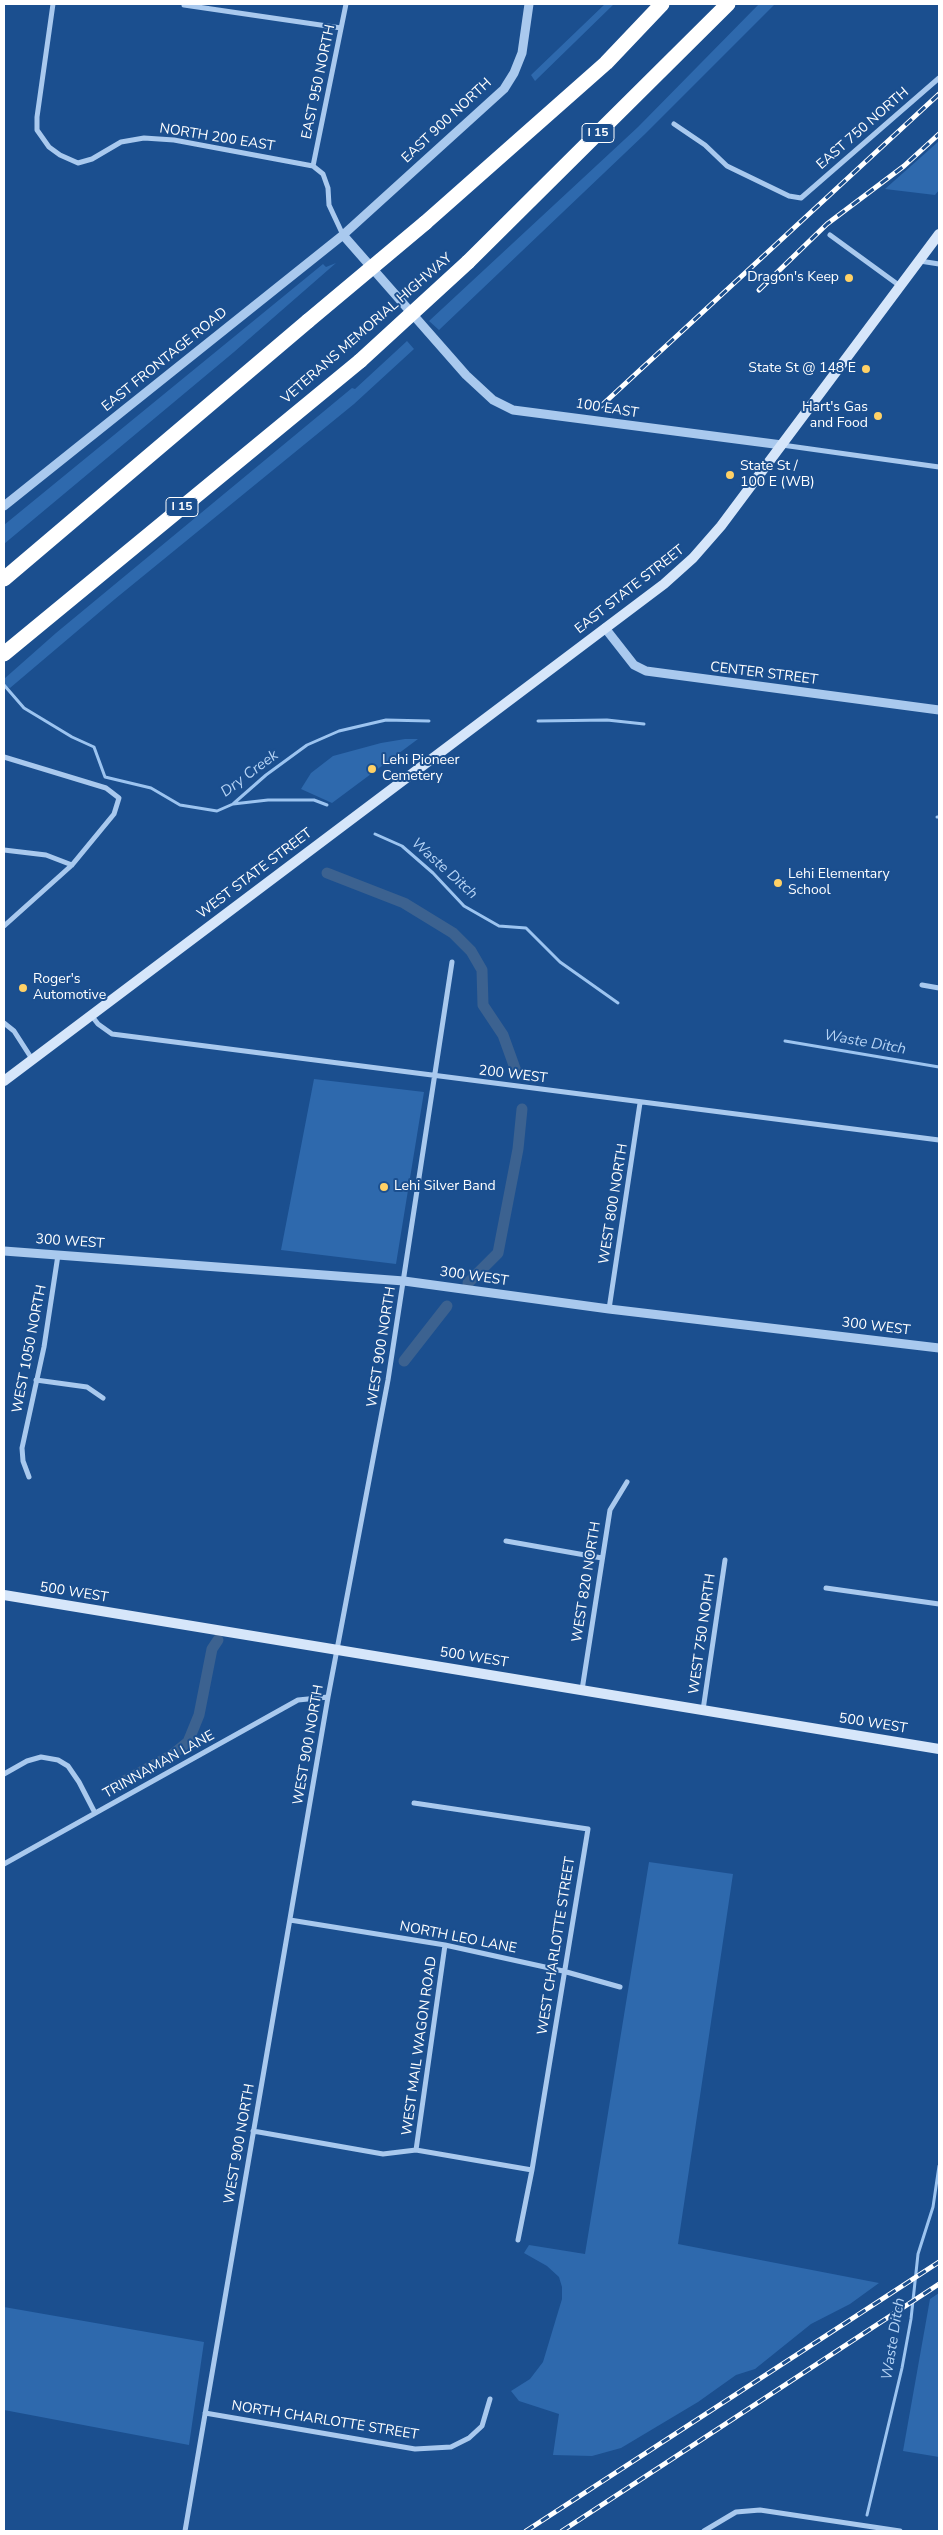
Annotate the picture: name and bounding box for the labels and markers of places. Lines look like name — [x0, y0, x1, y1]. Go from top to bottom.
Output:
place label: Dragon's Keep — [747, 270, 839, 286]
marker: Dragon's Keep — [843, 272, 855, 284]
place label: State St @ 148 E — [748, 361, 856, 377]
marker: State St @ 148 E — [860, 363, 872, 375]
place label: Hart's Gas and Food — [802, 400, 868, 432]
marker: Hart's Gas and Food — [872, 410, 884, 422]
place label: State St / 100 E (WB) — [740, 459, 815, 492]
marker: State St / 100 E (WB) — [724, 469, 736, 481]
place label: Lehi Pioneer Cemetery — [382, 753, 460, 786]
marker: Lehi Pioneer Cemetery — [366, 763, 378, 775]
place label: Lehi Elementary School — [788, 867, 890, 900]
marker: Lehi Elementary School — [772, 877, 784, 889]
place label: Roger's Automotive — [33, 972, 106, 1004]
marker: Roger's Automotive — [17, 982, 29, 994]
place label: Lehi Silver Band — [394, 1179, 496, 1195]
marker: Lehi Silver Band — [378, 1181, 390, 1193]

